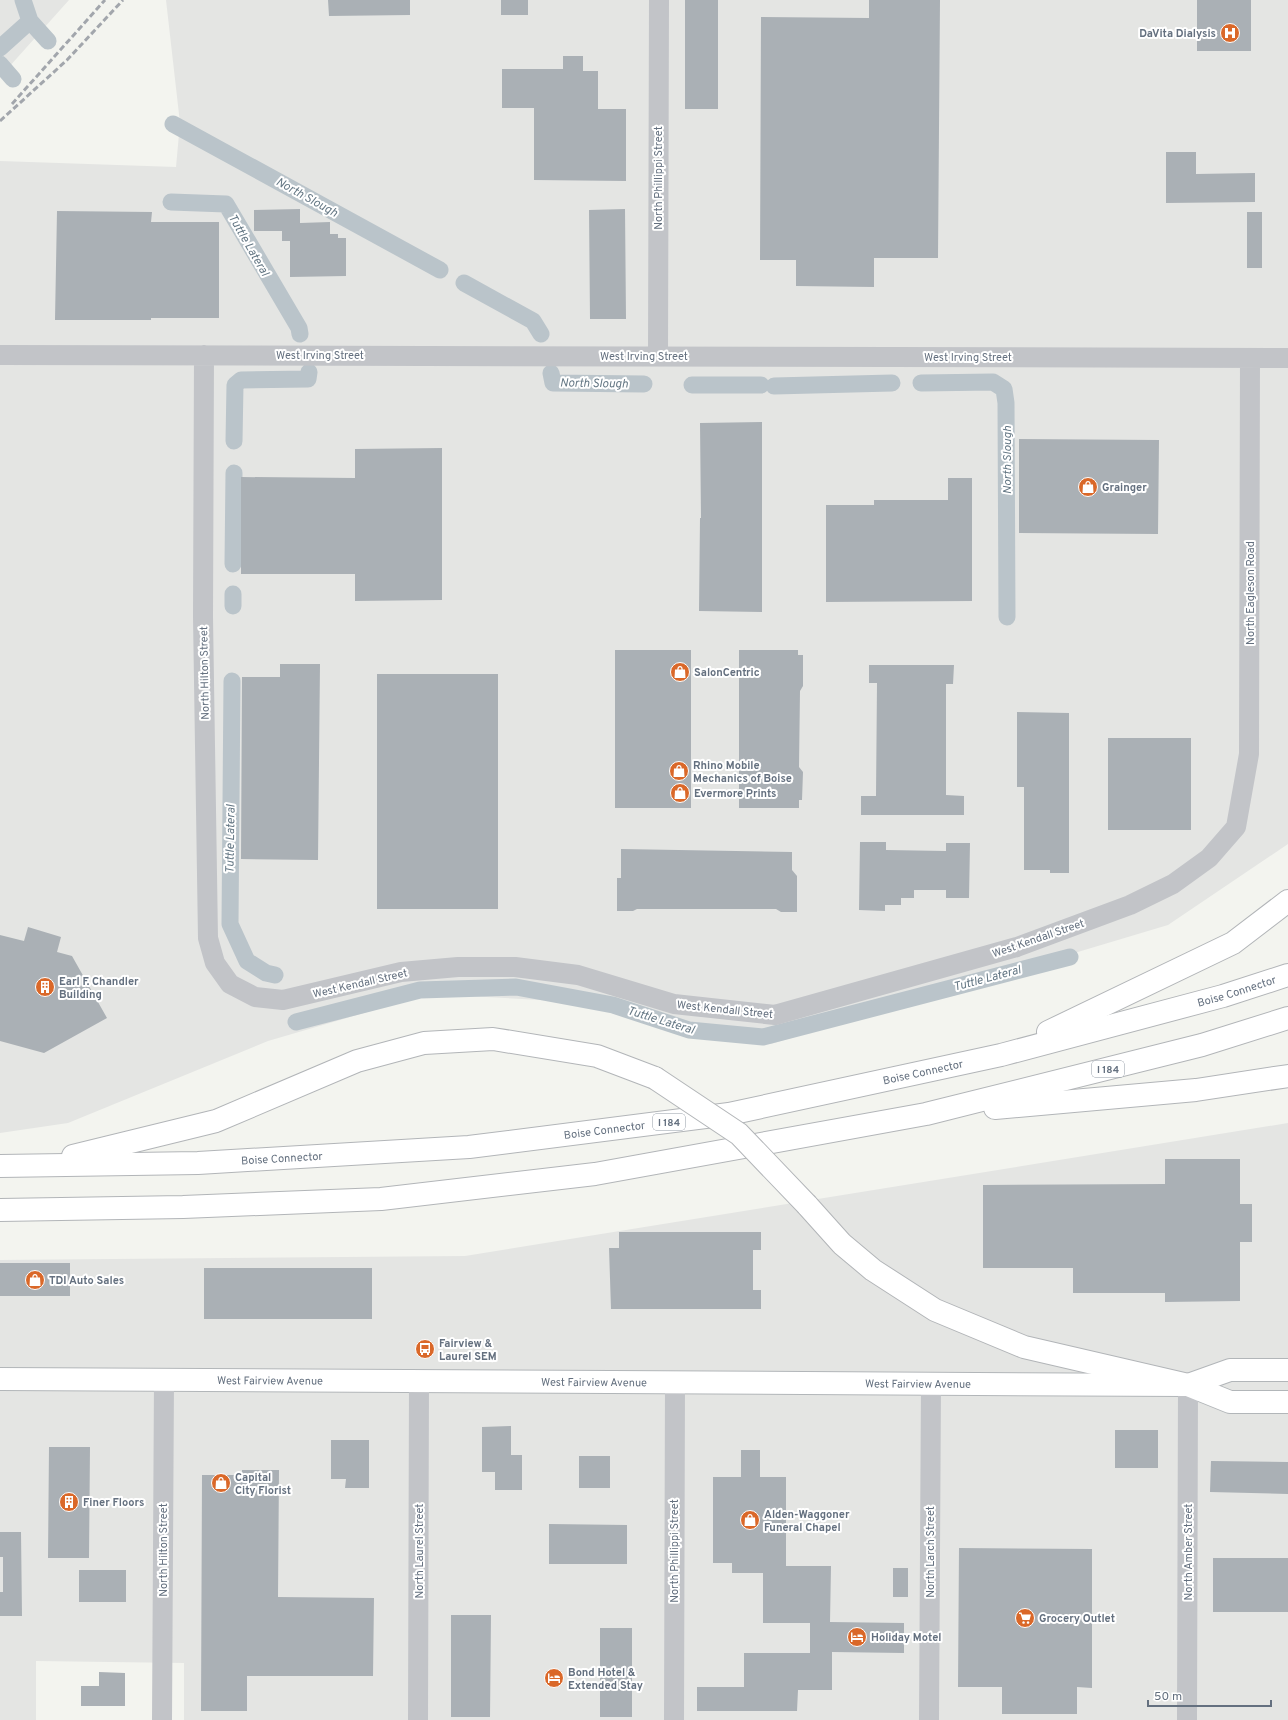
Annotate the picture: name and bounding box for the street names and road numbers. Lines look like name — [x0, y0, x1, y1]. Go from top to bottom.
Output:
street label: North Phillippi Street — [652, 126, 666, 230]
street label: West Irving Street — [276, 349, 364, 363]
street label: West Irving Street — [600, 350, 688, 364]
street label: West Irving Street — [924, 351, 1012, 365]
street label: North Eagleson Road — [1244, 541, 1258, 645]
street label: North Hilton Street — [197, 626, 213, 720]
street label: West Kendall Street — [990, 917, 1086, 961]
street label: West Kendall Street — [312, 966, 409, 1002]
street label: Boise Connector — [1196, 973, 1279, 1011]
street label: West Kendall Street — [676, 998, 774, 1022]
street label: Boise Connector — [882, 1057, 965, 1088]
road number: I 184 — [1092, 1061, 1124, 1077]
road number: I 184 — [653, 1114, 685, 1130]
street label: Boise Connector — [563, 1119, 647, 1143]
street label: Boise Connector — [241, 1150, 324, 1168]
street label: West Fairview Avenue — [217, 1374, 323, 1389]
street label: West Fairview Avenue — [541, 1376, 647, 1390]
street label: West Fairview Avenue — [865, 1377, 971, 1392]
street label: North Phillippi Street — [668, 1499, 682, 1603]
street label: North Hilton Street — [157, 1503, 171, 1597]
street label: North Laurel Street — [413, 1504, 427, 1598]
street label: North Amber Street — [1182, 1504, 1196, 1600]
street label: North Larch Street — [924, 1506, 938, 1598]

